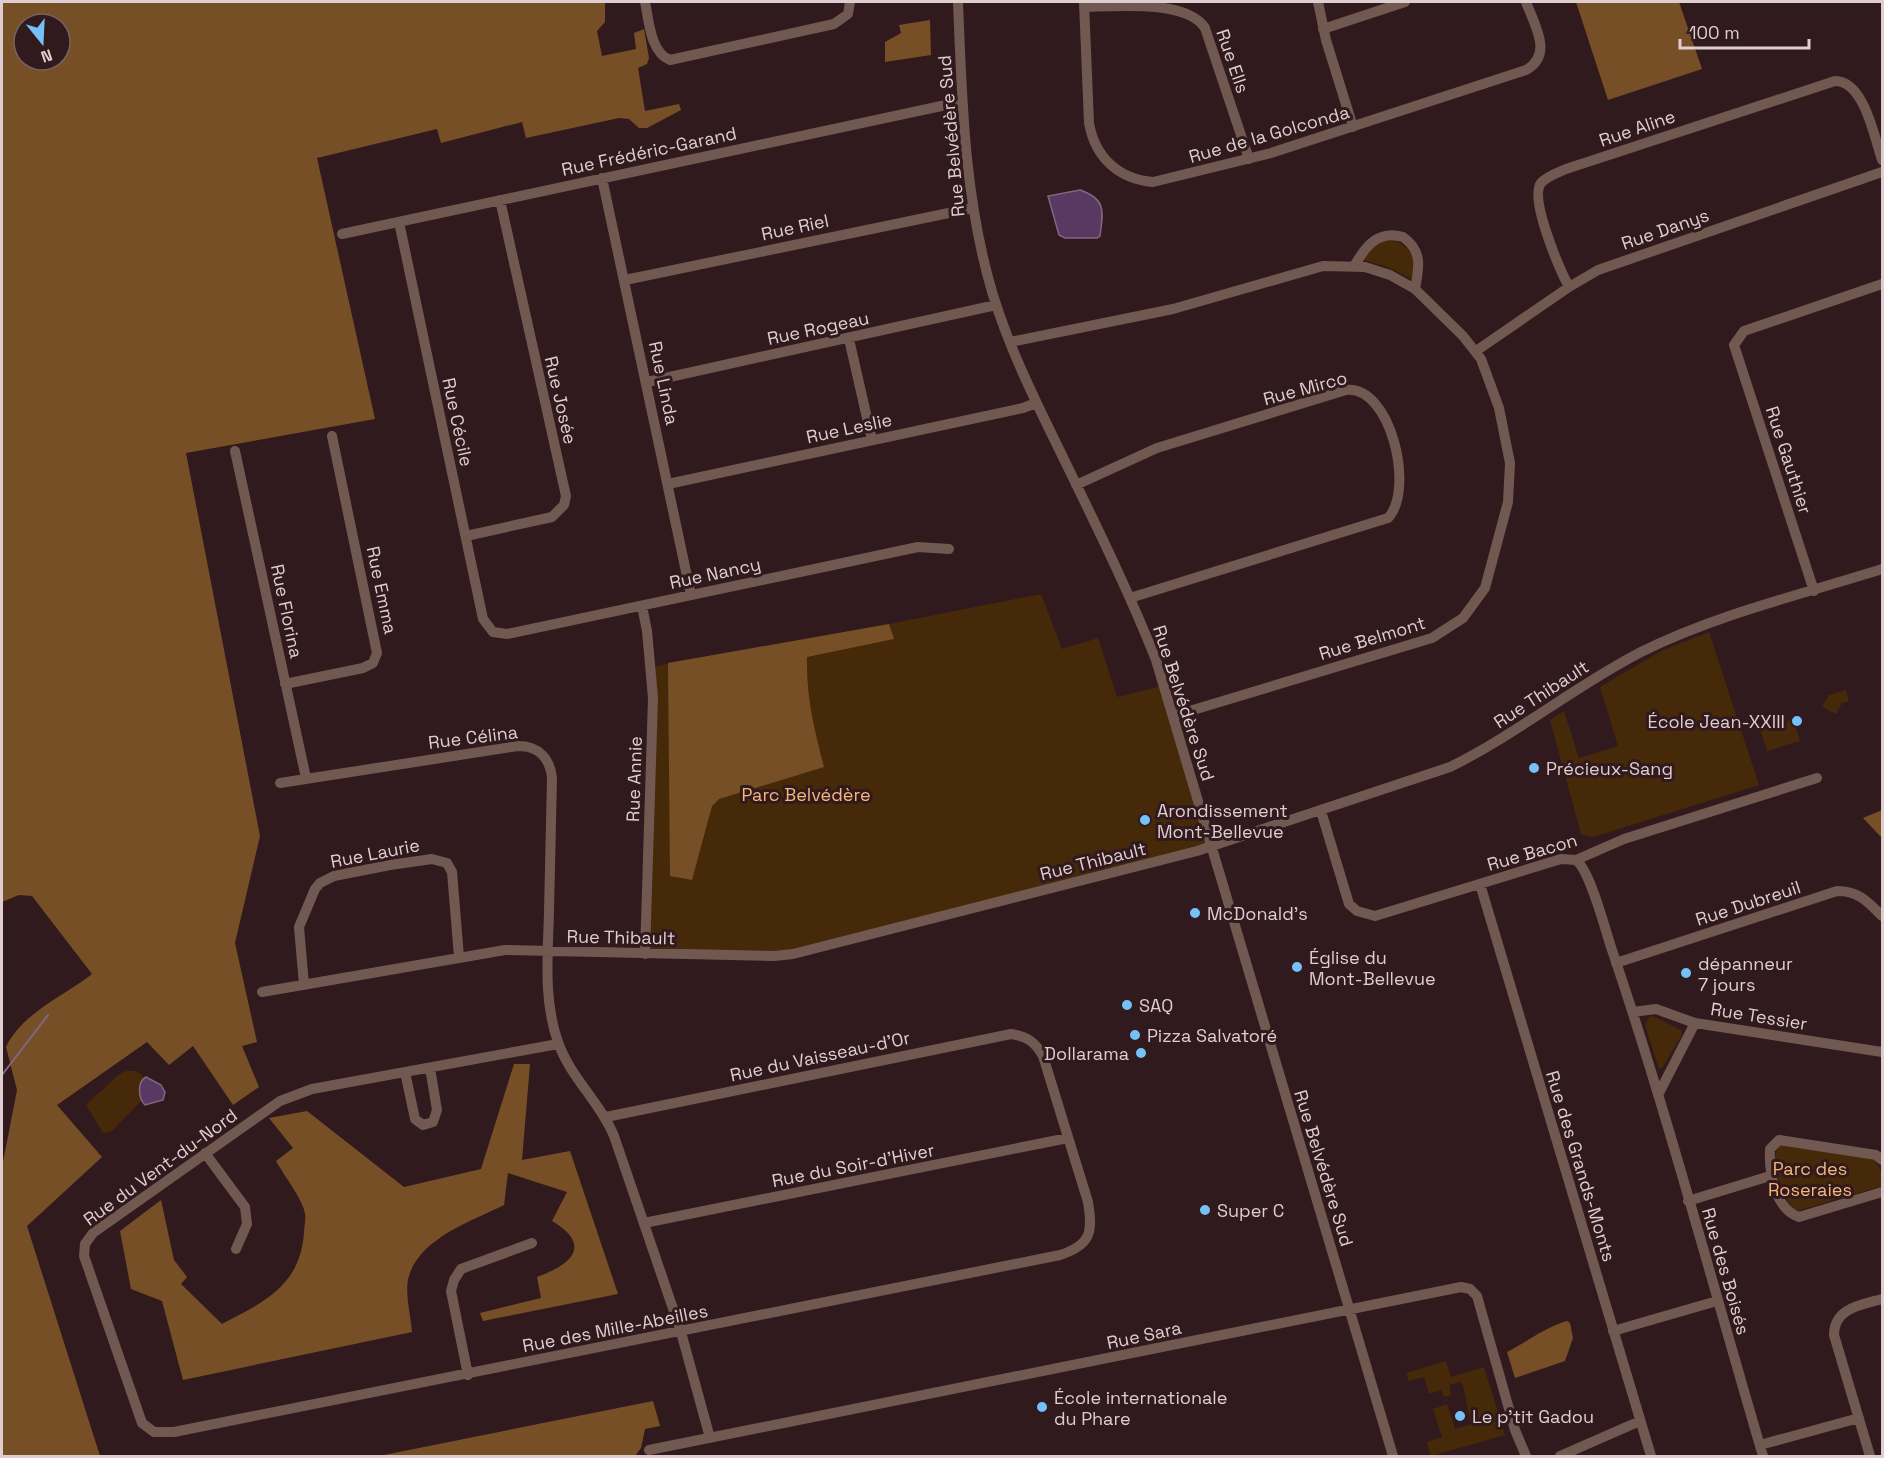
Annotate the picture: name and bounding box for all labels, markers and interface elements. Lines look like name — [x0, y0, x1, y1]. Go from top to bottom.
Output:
north arrow — [12, 12, 72, 72]
scale bar — [1680, 12, 1809, 50]
text: 100 m — [1689, 21, 1740, 44]
street label: Rue Ells — [1211, 26, 1255, 96]
text: N — [38, 44, 55, 67]
street label: Rue Belvédère Sud — [932, 54, 970, 218]
street label: Rue de la Golconda — [1186, 100, 1352, 168]
street label: Rue Aline — [1596, 104, 1678, 152]
street label: Rue Frédéric-Garand — [559, 121, 739, 181]
street label: Rue Danys — [1618, 203, 1712, 255]
street label: Rue Riel — [759, 209, 831, 245]
street label: Rue Rogeau — [765, 306, 871, 350]
street label: Rue Linda — [644, 339, 684, 427]
street label: Rue Josée — [540, 354, 582, 446]
street label: Rue Mirco — [1260, 366, 1350, 410]
street label: Rue Cécile — [437, 376, 479, 468]
street label: Rue Gauthier — [1761, 403, 1817, 517]
street label: Rue Leslie — [804, 408, 894, 448]
street label: Rue Emma — [361, 544, 403, 636]
street label: Rue Nancy — [667, 552, 763, 594]
street label: Rue Florina — [266, 562, 308, 660]
street label: Rue Belmont — [1316, 611, 1428, 665]
street label: Rue Belvédère Sud — [1148, 622, 1220, 784]
street label: Rue Thibault — [1489, 655, 1593, 733]
place label: École Jean-XXIII — [1648, 710, 1785, 733]
marker: École Jean-XXIII — [1790, 714, 1804, 728]
street label: Rue Célina — [427, 720, 519, 754]
street label: Rue Annie — [621, 736, 647, 822]
place label: Précieux-Sang — [1546, 757, 1673, 780]
marker: Précieux-Sang — [1527, 761, 1541, 775]
park label: Parc Belvédère — [741, 783, 871, 806]
place label: Arondissement Mont-Bellevue — [1157, 799, 1288, 843]
marker: Arondissement Mont-Bellevue — [1138, 813, 1152, 827]
street label: Rue Bacon — [1484, 828, 1580, 876]
street label: Rue Laurie — [328, 833, 422, 873]
street label: Rue Thibault — [1038, 837, 1148, 885]
street label: Rue Dubreuil — [1693, 875, 1803, 931]
place label: McDonald's — [1207, 902, 1308, 925]
marker: McDonald's — [1188, 906, 1202, 920]
street label: Rue Thibault — [566, 925, 676, 949]
place label: Église du Mont-Bellevue — [1309, 946, 1436, 990]
place label: dépanneur 7 jours — [1698, 952, 1793, 996]
marker: Église du Mont-Bellevue — [1290, 960, 1304, 974]
marker: dépanneur 7 jours — [1679, 966, 1693, 980]
place label: SAQ — [1139, 994, 1173, 1017]
street label: Rue Tessier — [1709, 997, 1809, 1035]
marker: SAQ — [1120, 998, 1134, 1012]
place label: Pizza Salvatoré — [1147, 1024, 1277, 1047]
street label: Rue du Vaisseau-d'Or — [728, 1026, 912, 1086]
marker: Pizza Salvatoré — [1128, 1028, 1142, 1042]
place label: Dollarama — [1044, 1042, 1129, 1065]
marker: Dollarama — [1134, 1046, 1148, 1060]
street label: Rue des Grands-Monts — [1541, 1068, 1621, 1264]
street label: Rue Belvédère Sud — [1289, 1087, 1359, 1249]
street label: Rue du Vent-du-Nord — [79, 1103, 241, 1231]
street label: Rue du Soir-d'Hiver — [770, 1138, 936, 1192]
park label: Parc des Roseraies — [1768, 1157, 1852, 1201]
place label: Super C — [1217, 1199, 1284, 1222]
marker: Super C — [1198, 1203, 1212, 1217]
street label: Rue des Boisés — [1697, 1205, 1755, 1337]
street label: Rue des Mille-Abeilles — [520, 1299, 710, 1357]
street label: Rue Sara — [1105, 1316, 1183, 1354]
place label: École internationale du Phare — [1054, 1386, 1227, 1430]
marker: École internationale du Phare — [1035, 1400, 1049, 1414]
place label: Le p'tit Gadou — [1472, 1405, 1594, 1428]
marker: Le p'tit Gadou — [1453, 1409, 1467, 1423]

